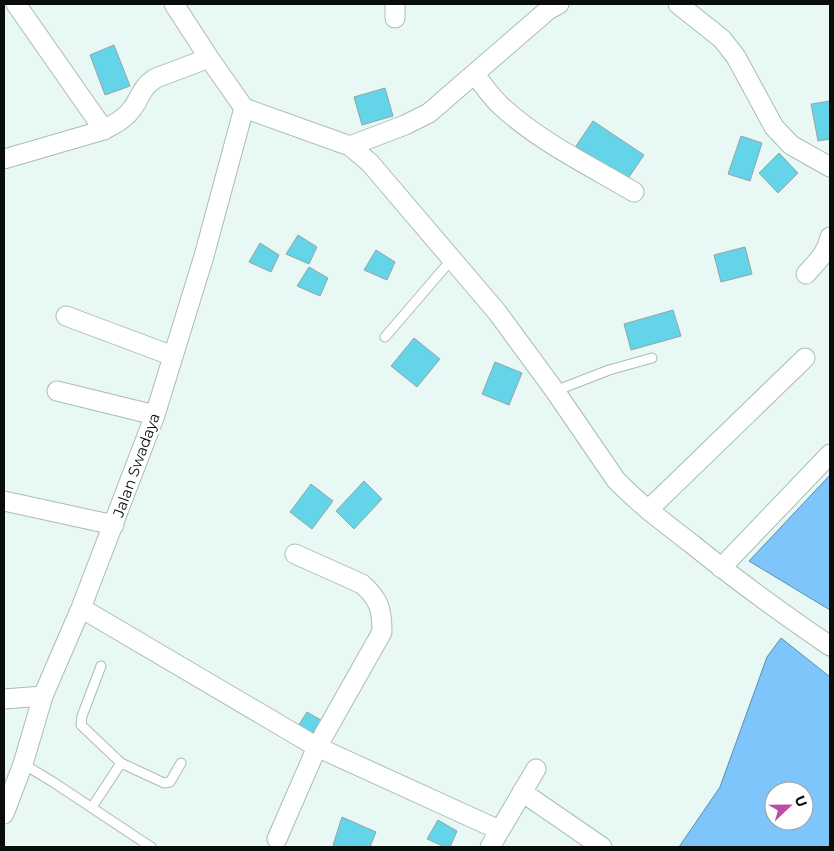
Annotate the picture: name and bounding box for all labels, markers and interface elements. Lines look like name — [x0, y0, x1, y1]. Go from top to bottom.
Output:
street label: Jalan Swadaya — [108, 410, 164, 521]
north arrow — [764, 781, 814, 831]
text: U — [791, 793, 811, 810]

